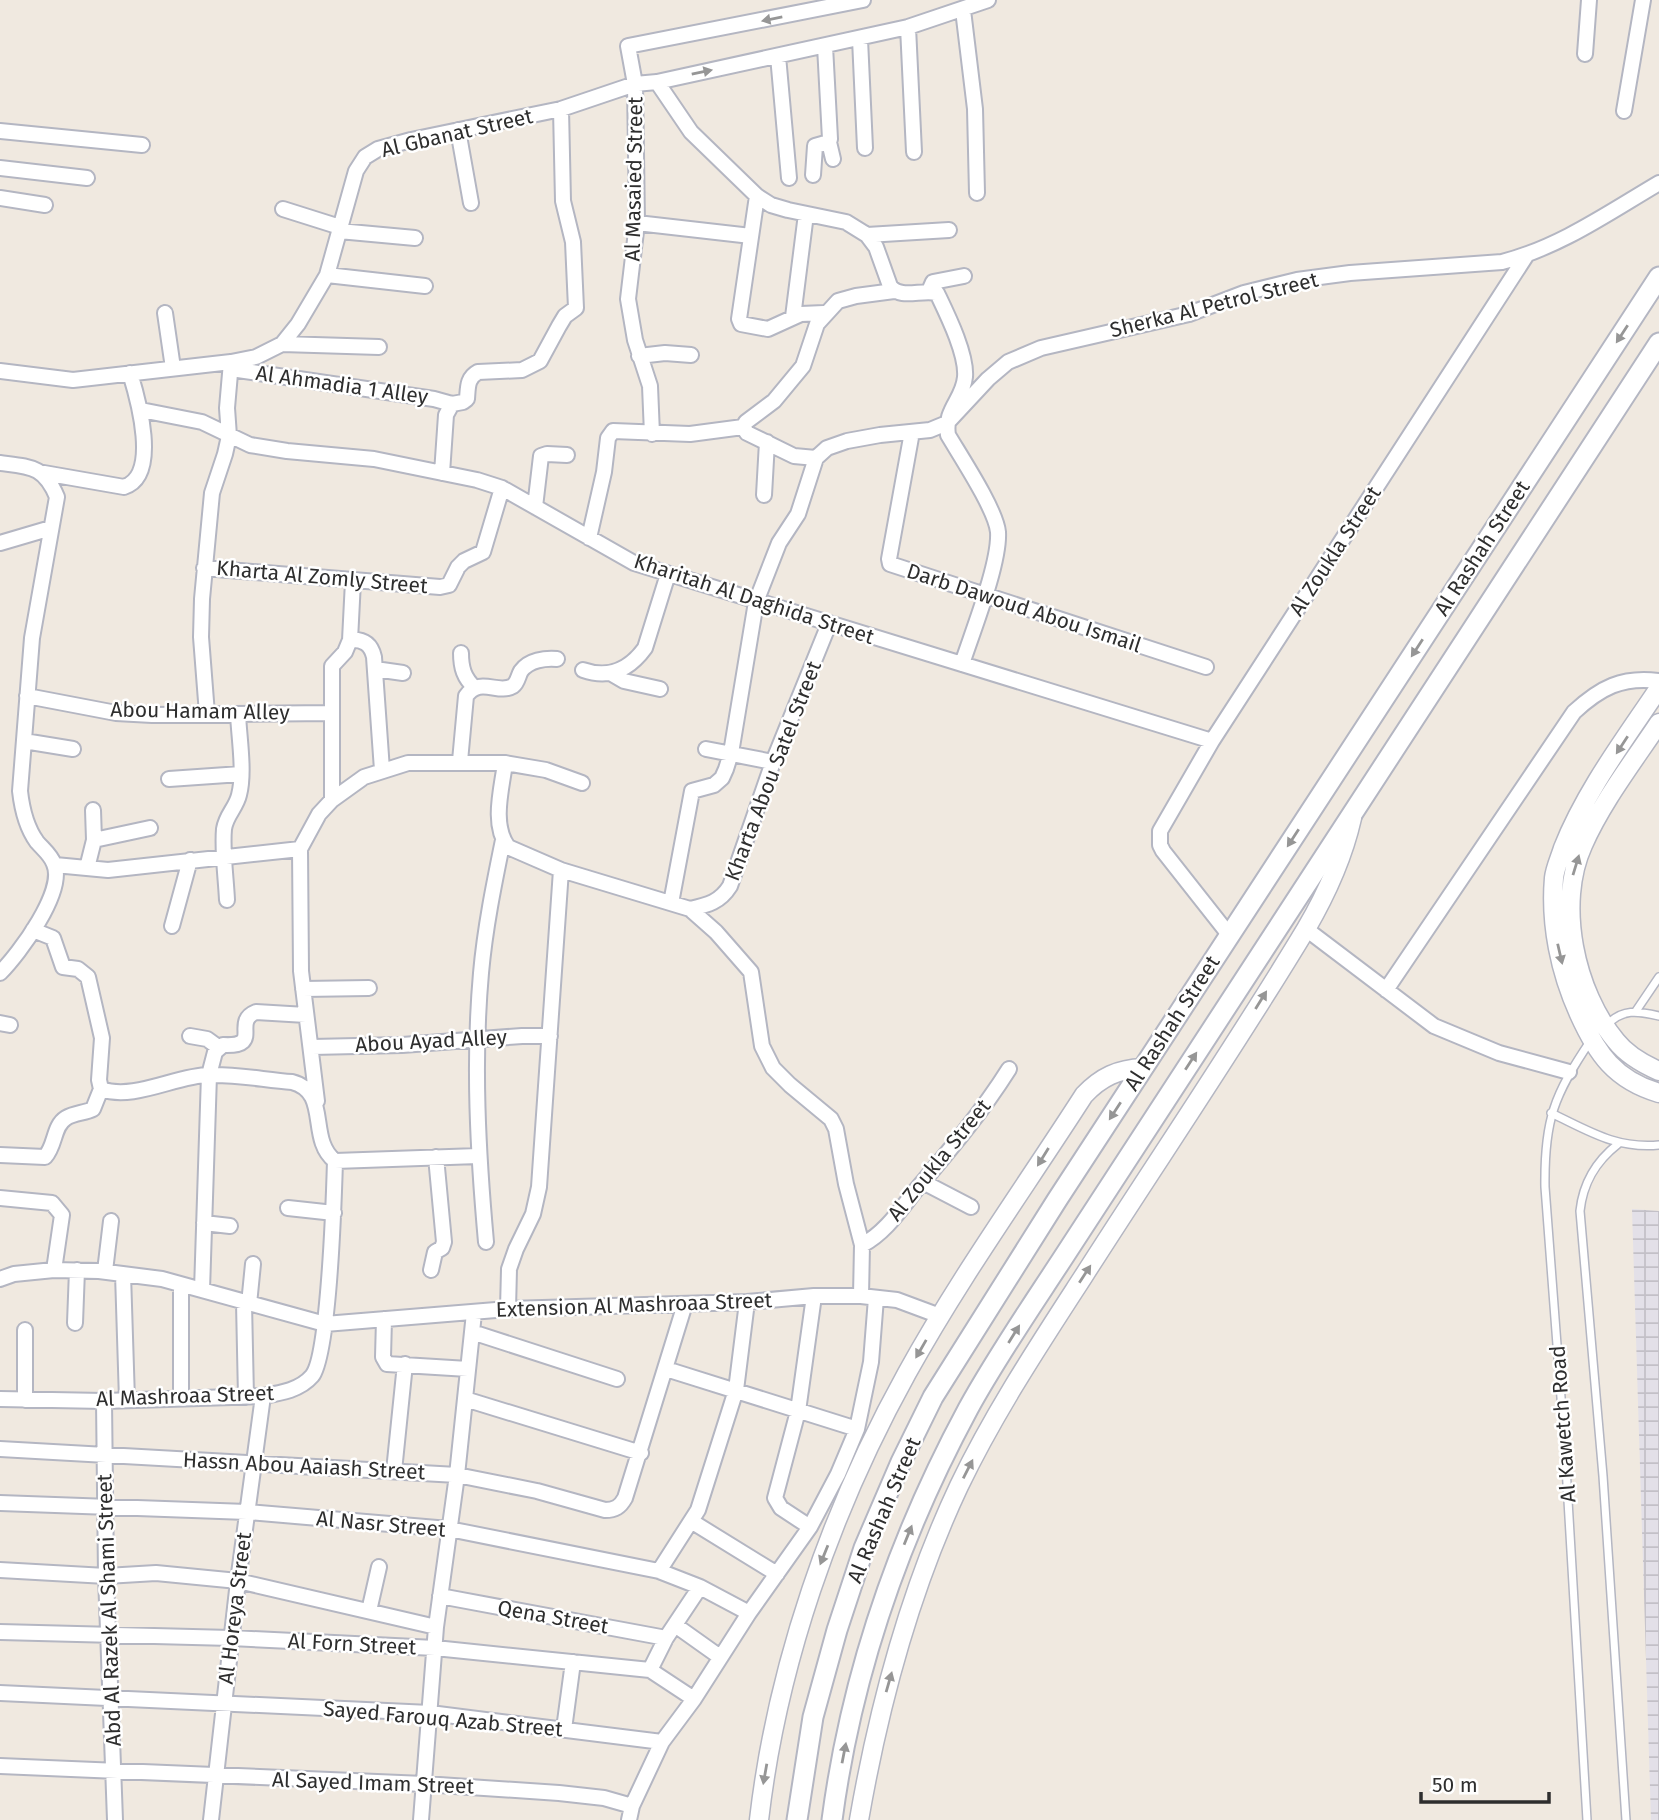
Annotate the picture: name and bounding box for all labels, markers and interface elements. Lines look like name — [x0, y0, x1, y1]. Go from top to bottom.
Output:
one-way arrow — [761, 13, 783, 24]
one-way arrow — [691, 67, 713, 78]
street label: Al Masaied Street — [620, 96, 648, 262]
street label: Al Gbanat Street — [379, 103, 536, 163]
street label: Sherka Al Petrol Street — [1107, 266, 1321, 343]
one-way arrow — [1615, 324, 1628, 344]
street label: Al Ahmadia 1 Alley — [254, 360, 430, 410]
street label: Al Rashah Street — [1429, 475, 1536, 620]
street label: Al Zoukla Street — [1283, 481, 1387, 621]
street label: Kharitah Al Daghida Street — [631, 548, 878, 650]
street label: Kharta Al Zomly Street — [215, 555, 429, 599]
street label: Darb Dawoud Abou Ismail — [903, 558, 1145, 658]
one-way arrow — [1411, 638, 1424, 658]
street label: Kharta Abou Satel Street — [719, 657, 827, 885]
street label: Abou Hamam Alley — [110, 696, 290, 726]
one-way arrow — [1615, 735, 1628, 754]
one-way arrow — [1287, 829, 1300, 848]
one-way arrow — [1571, 855, 1581, 876]
one-way arrow — [1554, 943, 1565, 965]
street label: Al Rashah Street — [1119, 950, 1226, 1095]
one-way arrow — [1255, 991, 1268, 1010]
street label: Abou Ayad Alley — [354, 1024, 508, 1058]
one-way arrow — [1184, 1052, 1198, 1070]
street label: Al Zoukla Street — [882, 1093, 996, 1226]
one-way arrow — [1108, 1102, 1122, 1120]
one-way arrow — [1036, 1148, 1050, 1166]
one-way arrow — [1078, 1264, 1091, 1283]
street label: Extension Al Mashroaa Street — [495, 1287, 773, 1323]
one-way arrow — [1007, 1324, 1020, 1343]
one-way arrow — [915, 1339, 927, 1359]
street label: Al Kawetch Road — [1545, 1345, 1581, 1503]
street label: Al Mashroaa Street — [95, 1380, 275, 1412]
street label: Al Rashah Street — [842, 1433, 927, 1587]
street label: Hassn Abou Aaiash Street — [182, 1447, 426, 1485]
one-way arrow — [963, 1459, 974, 1479]
street label: Abd Al Razek Al Shami Street — [91, 1473, 127, 1747]
street label: Al Nasr Street — [315, 1505, 447, 1543]
one-way arrow — [903, 1525, 914, 1546]
street label: Al Horeya Street — [213, 1530, 257, 1686]
one-way arrow — [819, 1544, 830, 1565]
street label: Qena Street — [495, 1594, 611, 1640]
street label: Al Forn Street — [287, 1628, 417, 1660]
one-way arrow — [884, 1671, 894, 1692]
street label: Sayed Farouq Azab Street — [322, 1696, 564, 1742]
one-way arrow — [839, 1742, 850, 1764]
scale bar — [1421, 1760, 1549, 1804]
one-way arrow — [759, 1763, 770, 1785]
street label: Al Sayed Imam Street — [271, 1766, 475, 1800]
text: 50 m — [1432, 1772, 1478, 1798]

